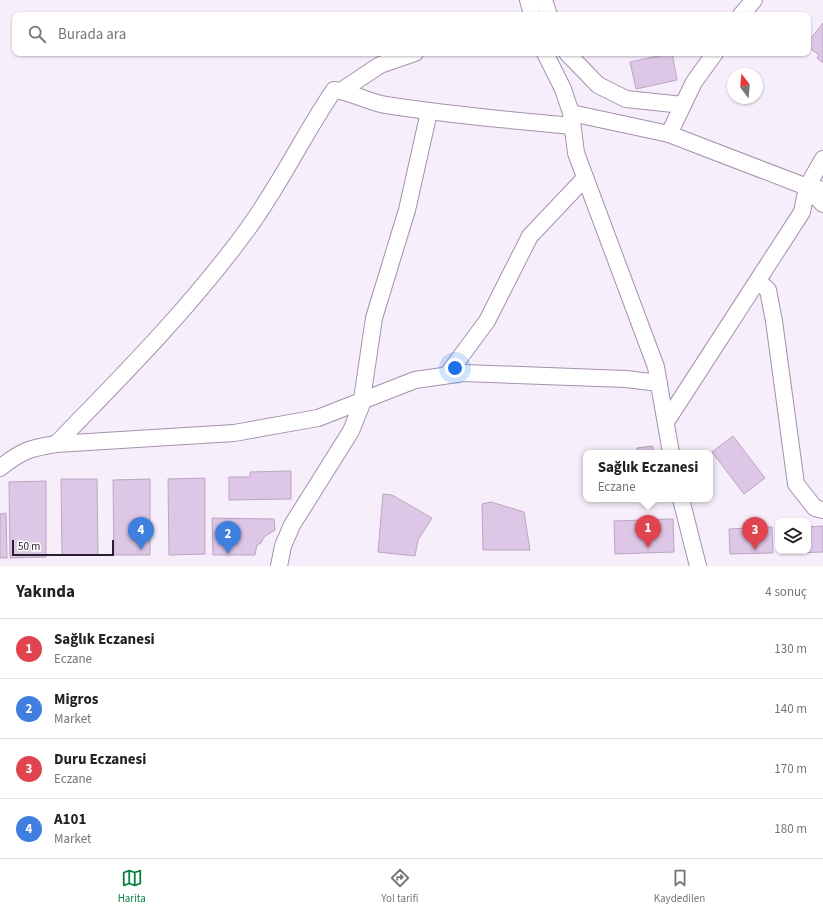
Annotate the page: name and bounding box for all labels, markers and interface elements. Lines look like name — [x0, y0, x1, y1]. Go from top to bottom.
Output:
search box — [12, 12, 811, 56]
icon: search — [26, 23, 48, 45]
text: Burada ara — [58, 24, 126, 45]
north arrow — [727, 68, 763, 104]
your location — [445, 358, 465, 378]
popup — [583, 450, 713, 502]
text: Sağlık Eczanesi — [598, 457, 698, 478]
text: Eczane — [598, 478, 636, 496]
pin: 1 — [635, 515, 661, 548]
pin: 4 — [128, 517, 154, 550]
pin: 3 — [742, 517, 768, 550]
map controls — [775, 518, 811, 554]
button: layers — [775, 518, 811, 554]
pin: 2 — [215, 521, 241, 554]
scale bar — [12, 538, 114, 557]
text: 50 m — [18, 539, 40, 554]
text: Yakında — [16, 580, 75, 604]
text: 4 sonuç — [765, 583, 807, 601]
text: Sağlık Eczanesi — [54, 629, 155, 650]
text: 1 — [26, 640, 32, 658]
text: 130 m — [774, 640, 807, 658]
text: Eczane — [54, 650, 92, 668]
text: Migros — [54, 689, 98, 710]
text: 2 — [26, 700, 32, 718]
text: 140 m — [774, 700, 807, 718]
text: Market — [54, 710, 91, 728]
text: Duru Eczanesi — [54, 749, 146, 770]
text: 3 — [26, 760, 32, 778]
text: 170 m — [774, 760, 807, 778]
text: Eczane — [54, 770, 92, 788]
text: A101 — [54, 809, 86, 830]
text: 4 — [26, 820, 32, 838]
text: 180 m — [774, 820, 807, 838]
text: Market — [54, 830, 91, 848]
tab: Harita — [118, 867, 146, 906]
tab: Yol tarifi — [381, 867, 418, 906]
tab: Kaydedilen — [654, 867, 705, 906]

